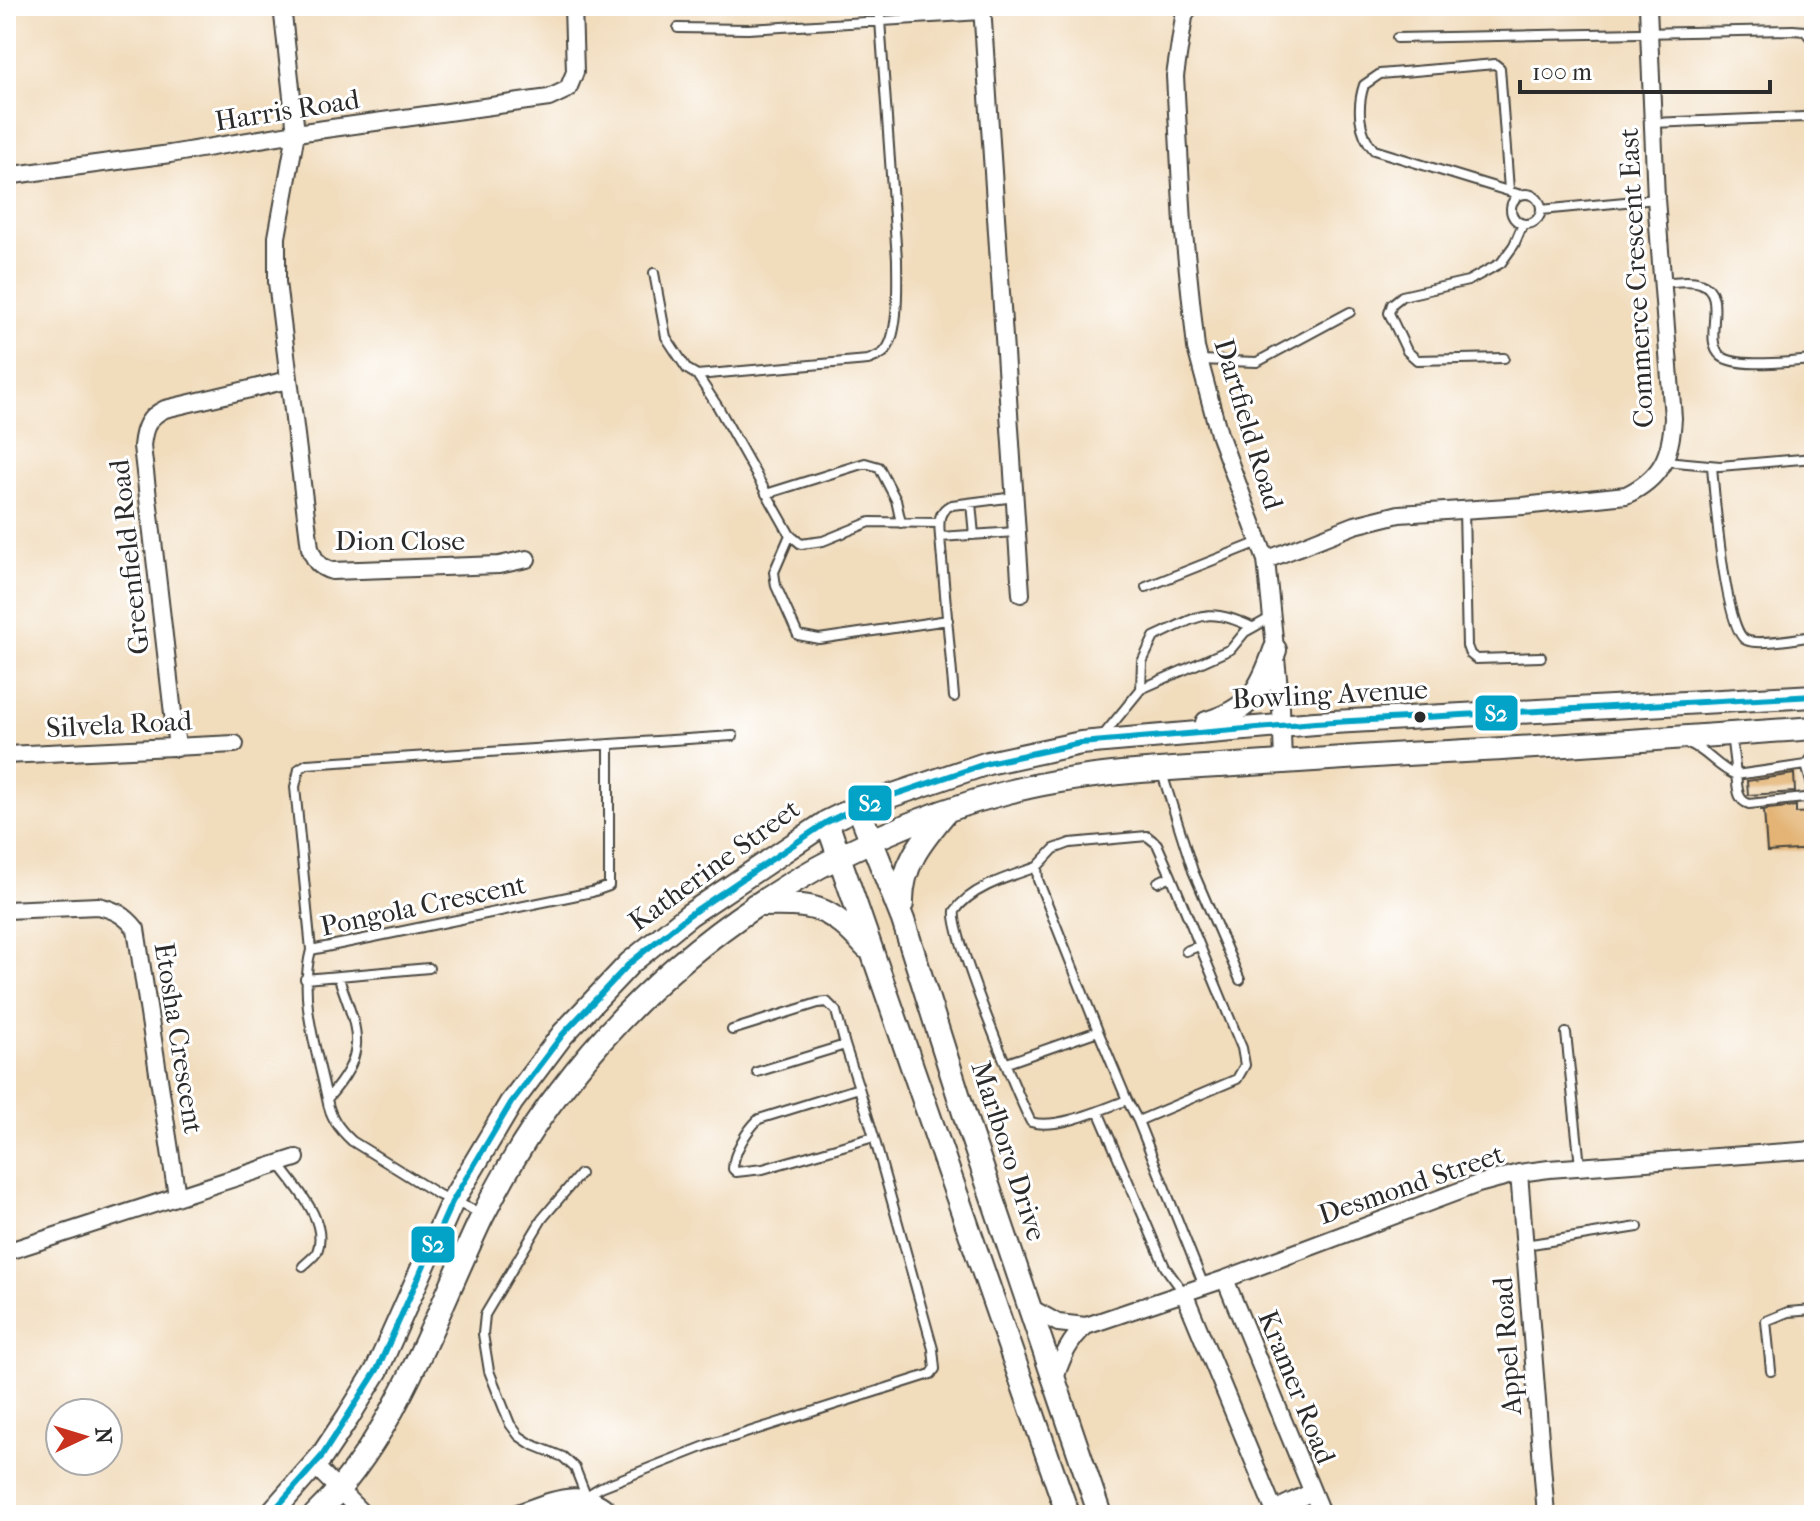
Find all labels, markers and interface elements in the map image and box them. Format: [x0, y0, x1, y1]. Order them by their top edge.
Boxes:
scale bar [1520, 44, 1770, 94]
text: 100 m [1532, 58, 1592, 86]
street label: Harris Road [212, 82, 362, 138]
street label: Commerce Crescent East [1612, 127, 1660, 429]
street label: Dartfield Road [1207, 335, 1291, 514]
street label: Greenfield Road [102, 457, 156, 656]
street label: Dion Close [335, 524, 465, 557]
street label: Bowling Avenue [1231, 672, 1429, 716]
line badge: S2 [1474, 694, 1519, 732]
text: S2 [1485, 701, 1507, 727]
street label: Silvela Road [45, 704, 194, 744]
unlabelled marker [1412, 709, 1428, 725]
line badge: S2 [847, 784, 893, 822]
text: S2 [859, 791, 881, 817]
street label: Katherine Street [622, 792, 806, 938]
street label: Pongola Crescent [317, 867, 529, 943]
street label: Etosha Crescent [148, 940, 210, 1136]
street label: Marlboro Drive [964, 1057, 1054, 1245]
street label: Desmond Street [1314, 1137, 1508, 1231]
line badge: S2 [410, 1225, 456, 1264]
text: S2 [422, 1232, 444, 1258]
street label: Appel Road [1486, 1275, 1528, 1417]
street label: Kramer Road [1251, 1305, 1343, 1469]
north arrow [44, 1397, 124, 1477]
text: N [89, 1426, 117, 1445]

